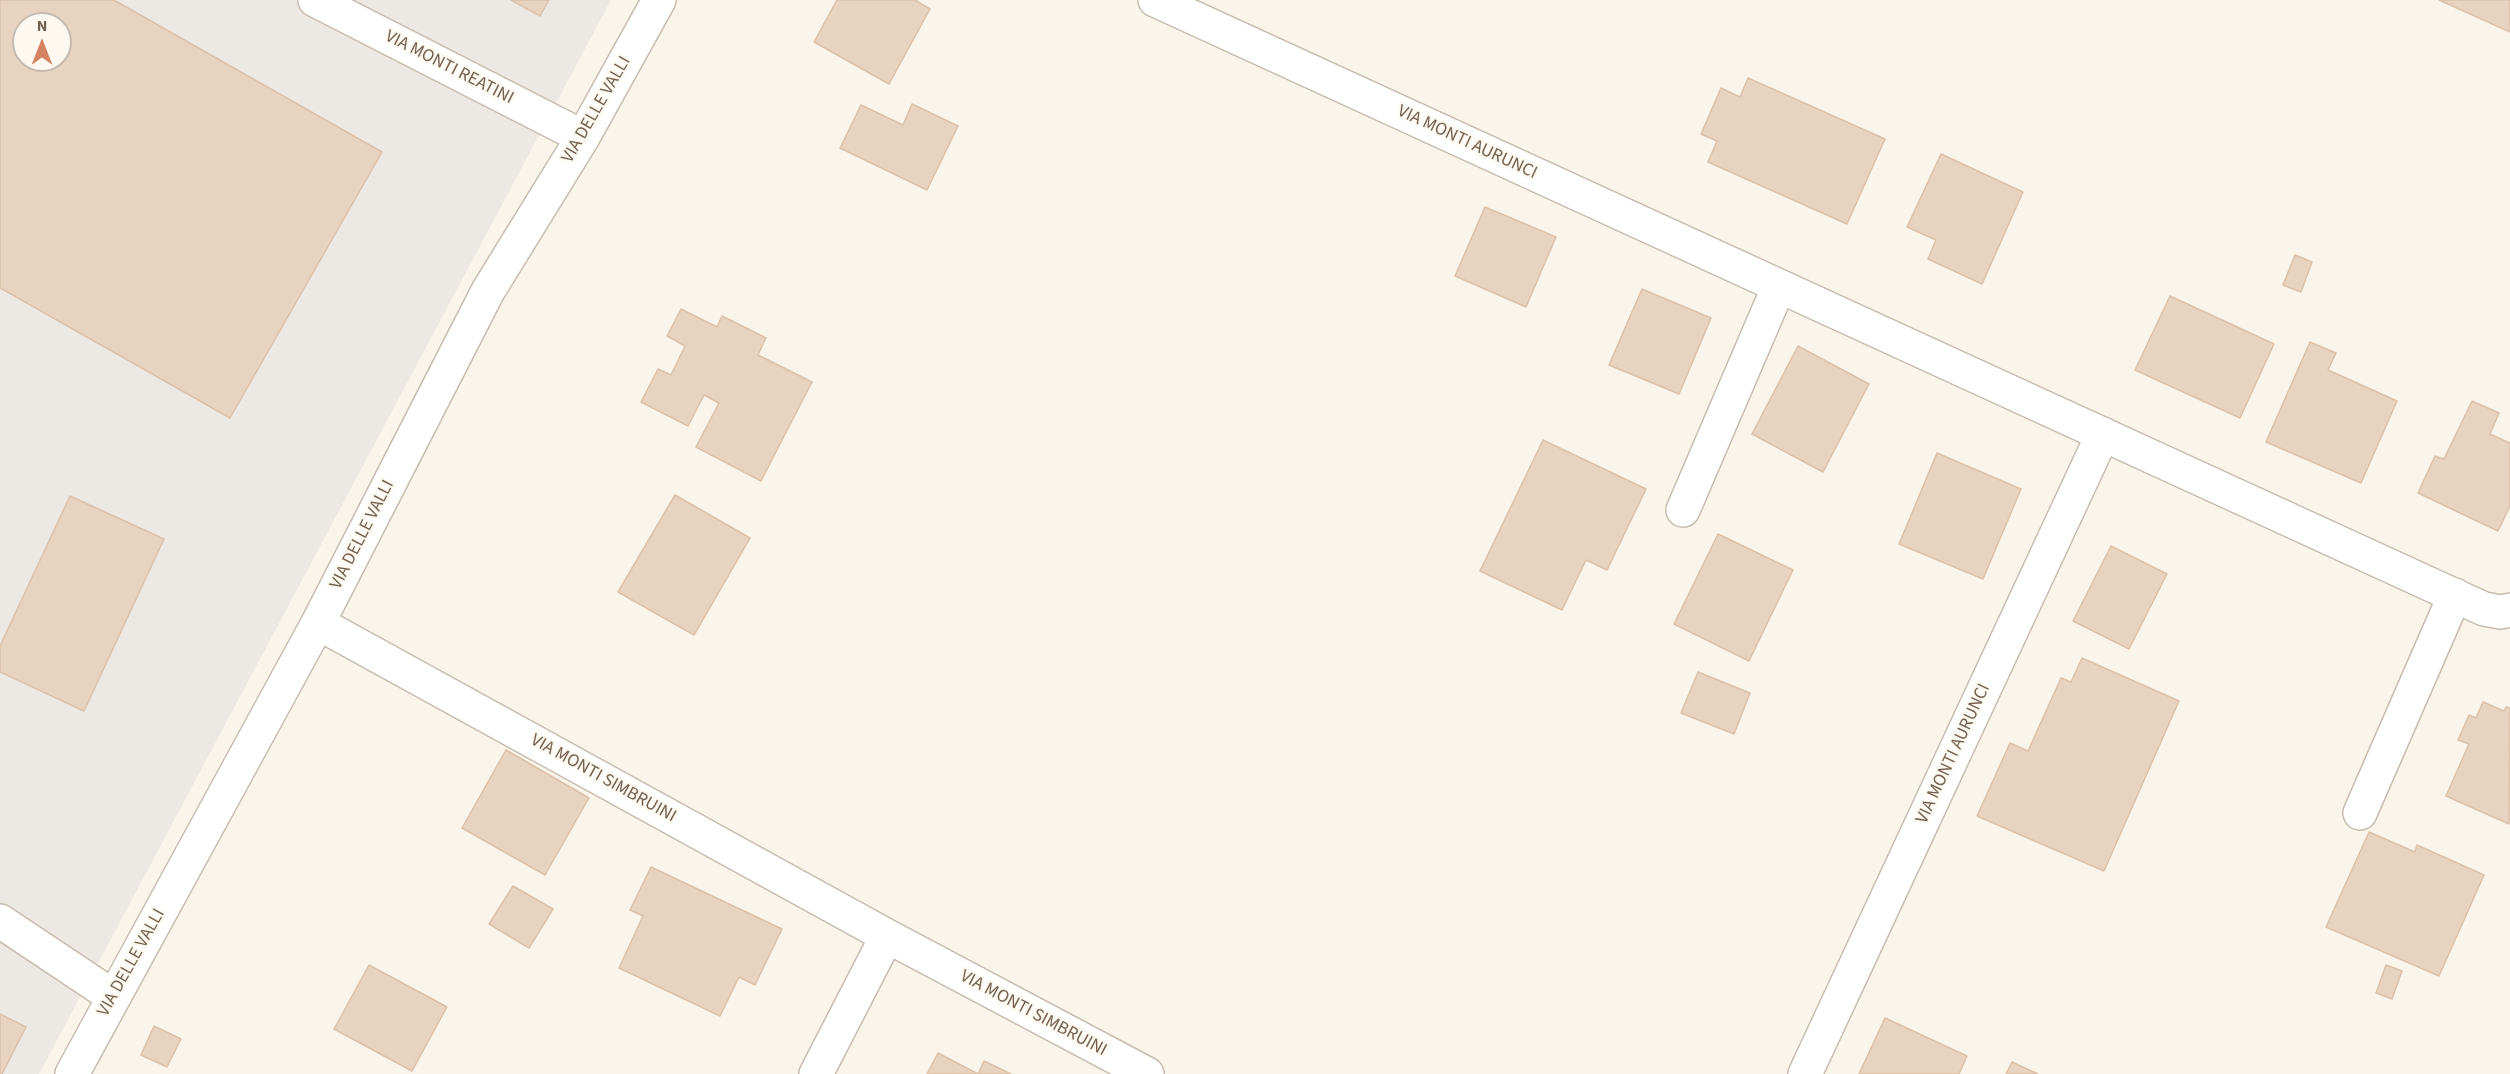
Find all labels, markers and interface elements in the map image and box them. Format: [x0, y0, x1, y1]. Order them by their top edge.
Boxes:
north arrow [12, 12, 72, 72]
text: N [37, 15, 47, 37]
street label: VIA MONTI REATINI [381, 26, 517, 110]
street label: VIA DELLE VALLI [558, 53, 636, 167]
street label: VIA MONTI AURUNCI [1394, 101, 1540, 185]
street label: VIA DELLE VALLI [326, 477, 400, 593]
street label: VIA MONTI AURUNCI [1912, 681, 1996, 827]
street label: VIA MONTI SIMBRUINI [526, 730, 680, 828]
street label: VIA DELLE VALLI [94, 905, 170, 1021]
street label: VIA MONTI SIMBRUINI [956, 966, 1110, 1062]

